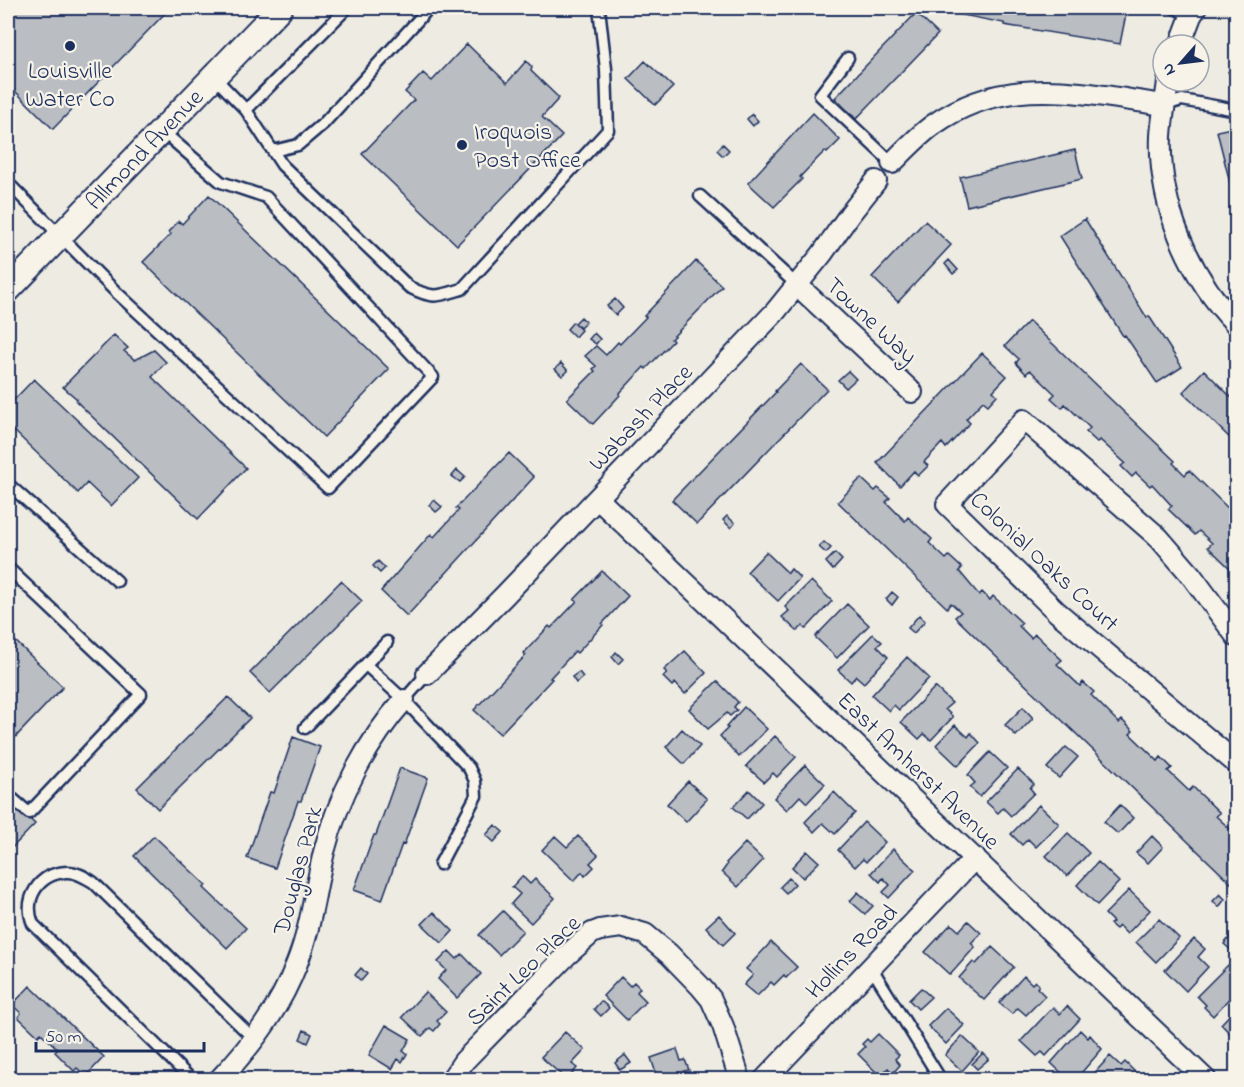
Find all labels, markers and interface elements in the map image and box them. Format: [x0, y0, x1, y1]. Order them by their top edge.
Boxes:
north arrow [1151, 33, 1211, 93]
marker: Louisville Water Co [63, 39, 77, 53]
place label: Louisville Water Co [25, 55, 115, 118]
text: N [1156, 59, 1183, 80]
street label: Allmond Avenue [79, 82, 213, 219]
place label: Iroquois Post Office [474, 116, 581, 179]
marker: Iroquois Post Office [455, 138, 469, 152]
street label: Towne Way [816, 270, 924, 374]
street label: Wabash Place [581, 357, 702, 480]
street label: Colonial Oaks Court [961, 484, 1126, 641]
street label: East Amherst Avenue [828, 685, 1007, 859]
street label: Douglas Park [265, 802, 334, 940]
street label: Hollins Road [798, 897, 908, 1008]
street label: Saint Leo Place [460, 908, 590, 1036]
scale bar [36, 1015, 204, 1053]
text: 50 m [45, 1025, 82, 1051]

